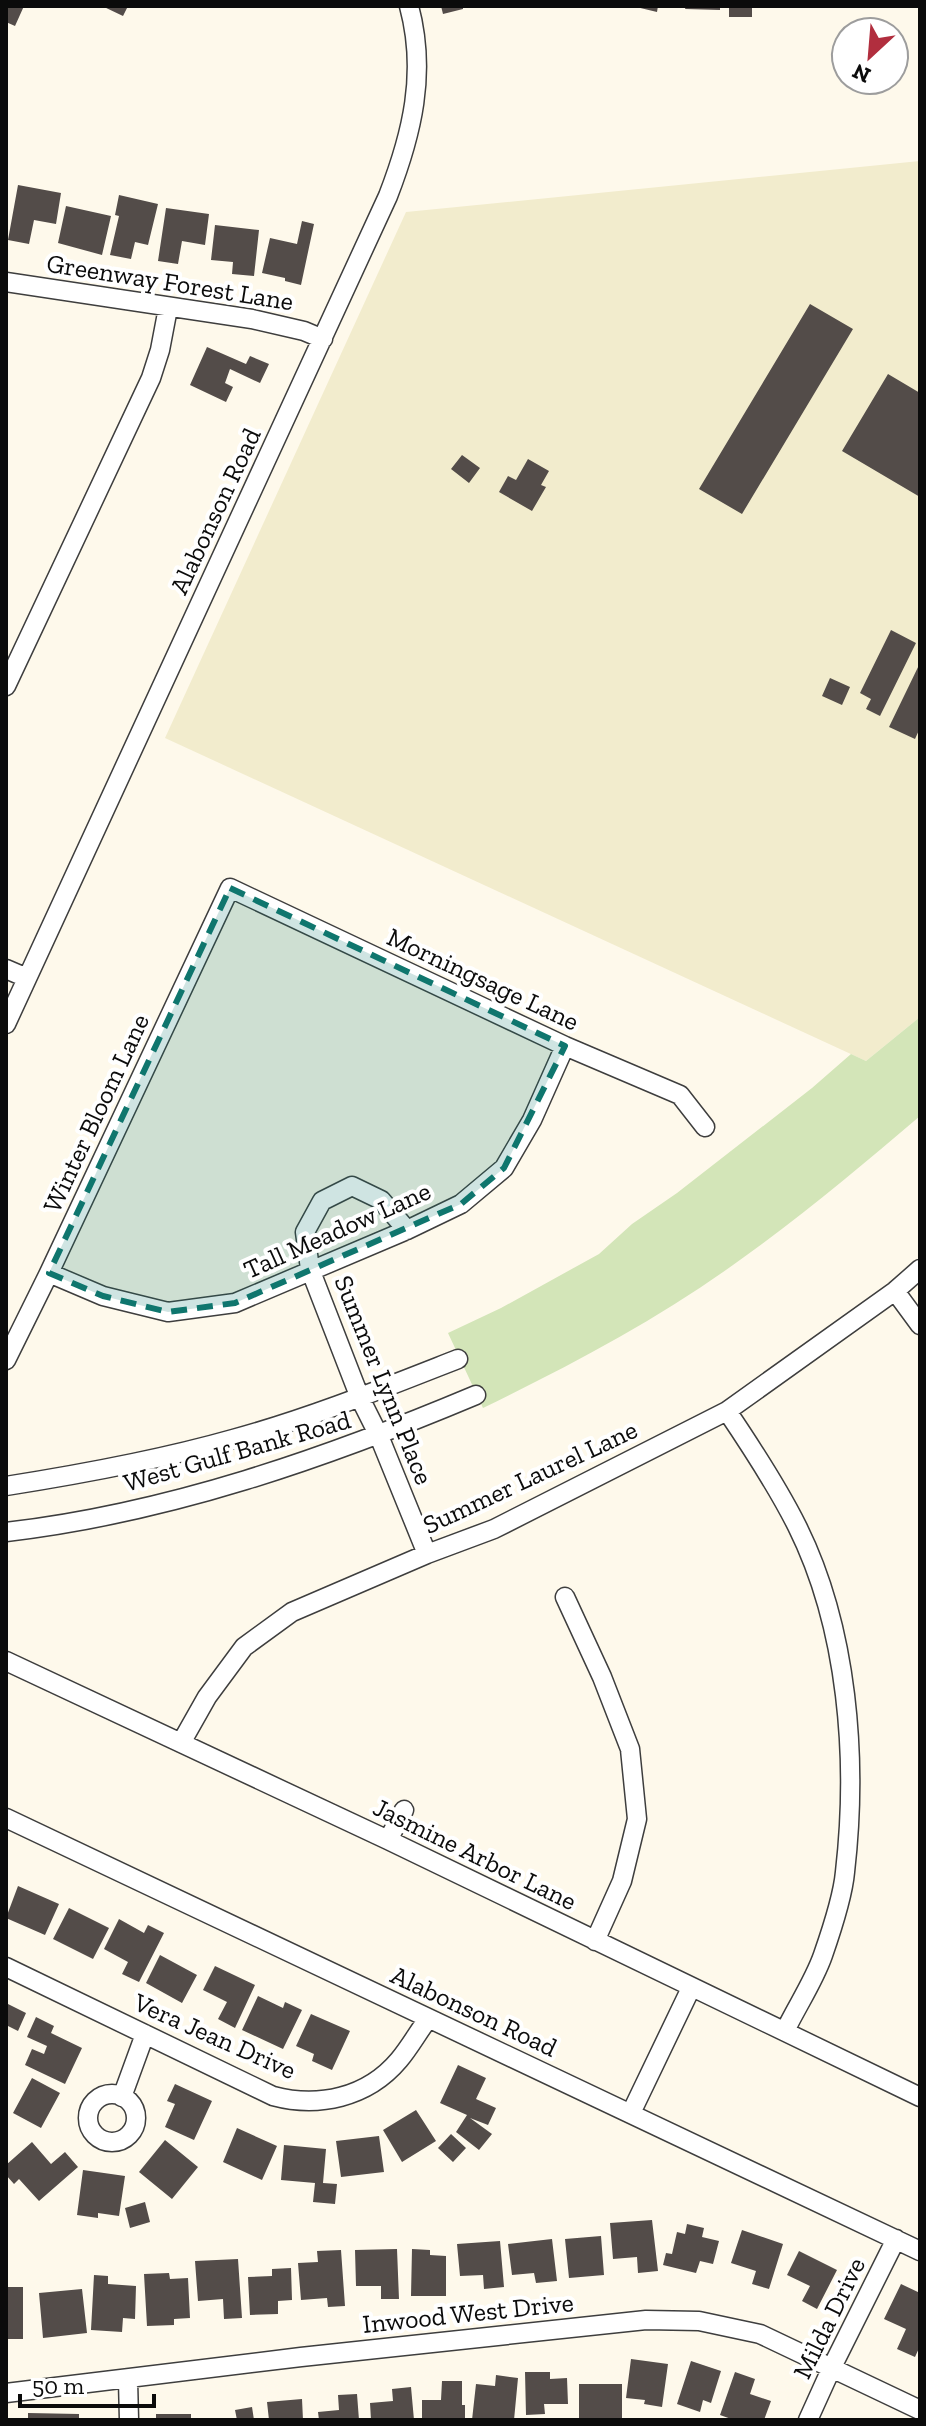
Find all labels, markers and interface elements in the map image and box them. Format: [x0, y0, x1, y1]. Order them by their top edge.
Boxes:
north arrow [830, 16, 910, 96]
text: N [848, 58, 875, 89]
street label: Greenway Forest Lane [44, 247, 296, 317]
street label: Alabonson Road [162, 423, 268, 599]
street label: Morningsage Lane [382, 921, 584, 1037]
street label: Winter Bloom Lane [36, 1009, 156, 1217]
street label: Tall Meadow Lane [239, 1174, 435, 1286]
street label: Summer Lynn Place [327, 1271, 441, 1489]
street label: West Gulf Bank Road [120, 1403, 354, 1499]
street label: Summer Laurel Lane [418, 1413, 642, 1541]
street label: Jasmine Arbor Lane [368, 1791, 582, 1917]
street label: Alabonson Road [386, 1958, 562, 2064]
street label: Vera Jean Drive [128, 1986, 301, 2086]
street label: Milda Drive [786, 2252, 872, 2384]
street label: Inwood West Drive [361, 2286, 575, 2340]
scale bar [20, 2358, 154, 2408]
text: 50 m [32, 2371, 85, 2400]

